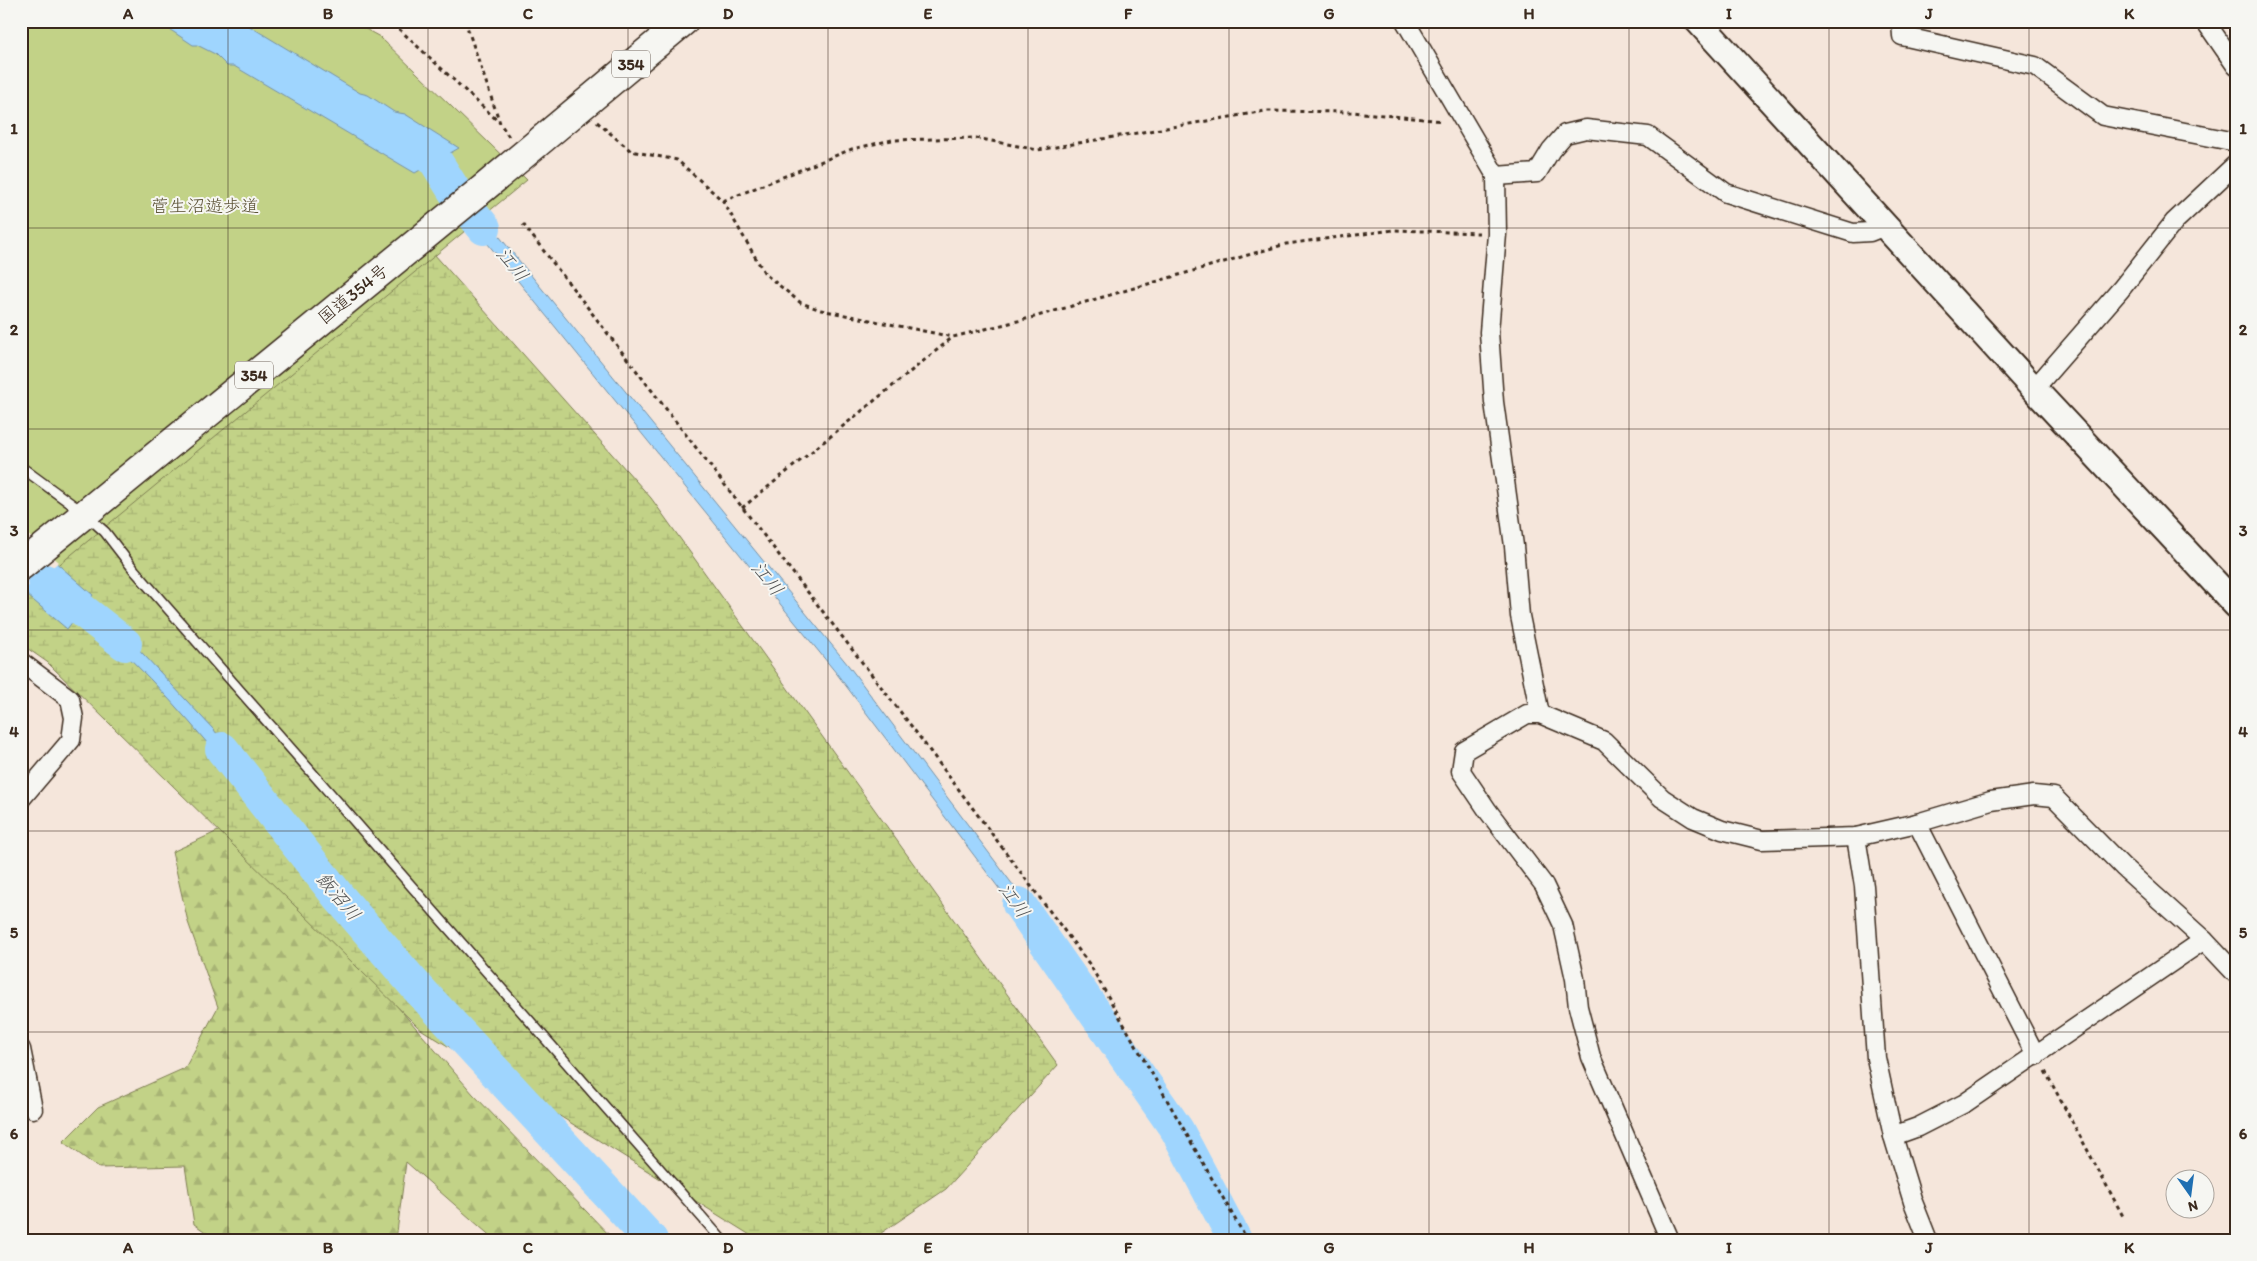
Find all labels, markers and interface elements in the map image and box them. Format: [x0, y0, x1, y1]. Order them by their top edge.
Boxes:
text: A [122, 4, 134, 23]
text: B [323, 4, 334, 23]
text: C [523, 4, 534, 23]
text: D [723, 4, 734, 23]
text: E [924, 4, 933, 23]
text: F [1124, 4, 1133, 23]
text: G [1323, 4, 1335, 23]
text: H [1523, 4, 1535, 23]
text: I [1726, 4, 1732, 23]
text: J [1924, 4, 1933, 23]
text: K [2124, 4, 2135, 23]
road number: 354 [612, 51, 650, 78]
text: 1 [10, 119, 18, 138]
text: 1 [2239, 119, 2247, 138]
park label: 菅生沼遊歩道 [151, 195, 259, 217]
water label: 江川 [492, 242, 534, 286]
street label: 国道354号 [313, 259, 393, 329]
text: 2 [10, 320, 19, 339]
text: 2 [2239, 320, 2248, 339]
road number: 354 [235, 362, 273, 388]
text: 3 [10, 521, 19, 540]
text: 3 [2239, 521, 2248, 540]
water label: 江川 [747, 556, 789, 600]
text: 4 [9, 722, 19, 741]
text: 4 [2238, 722, 2248, 741]
water label: 飯沼川 [311, 867, 366, 926]
water label: 江川 [994, 878, 1035, 922]
text: 5 [10, 923, 19, 942]
text: 5 [2239, 923, 2248, 942]
text: 6 [10, 1124, 19, 1143]
text: 6 [2239, 1124, 2248, 1143]
north arrow [2164, 1168, 2214, 1218]
text: N [2186, 1197, 2200, 1216]
text: A [122, 1238, 134, 1257]
text: B [323, 1238, 334, 1257]
text: C [523, 1238, 534, 1257]
text: D [723, 1238, 734, 1257]
text: E [924, 1238, 933, 1257]
text: F [1124, 1238, 1133, 1257]
text: G [1323, 1238, 1335, 1257]
text: H [1523, 1238, 1535, 1257]
text: I [1726, 1238, 1732, 1257]
text: J [1924, 1238, 1933, 1257]
text: K [2124, 1238, 2135, 1257]

